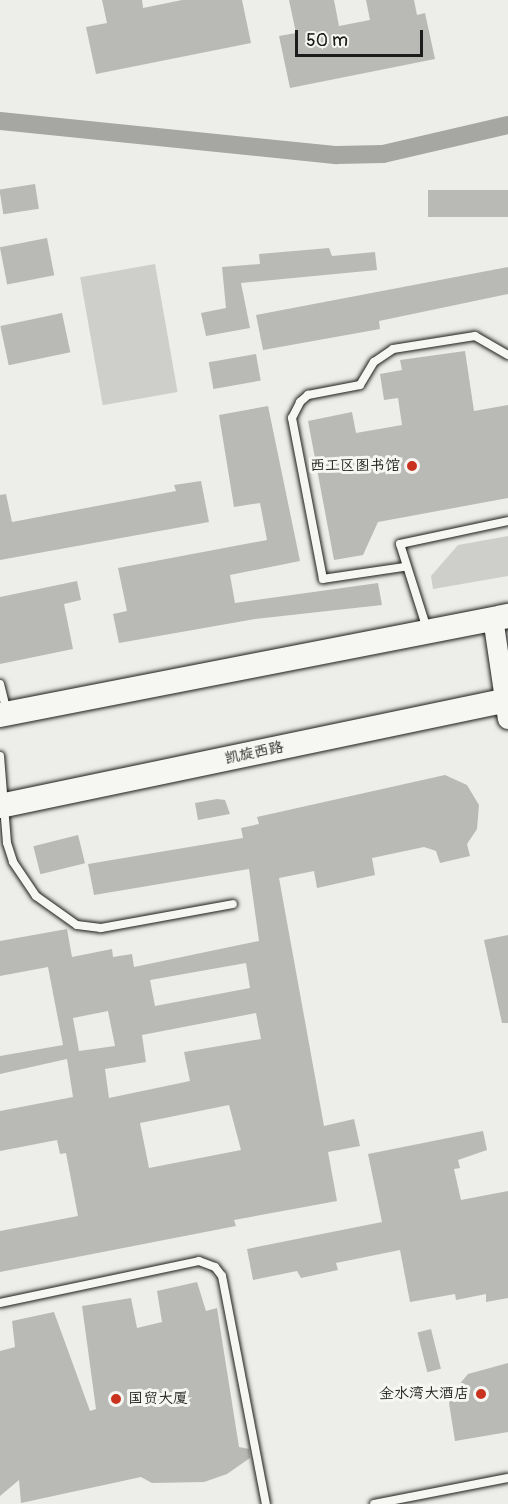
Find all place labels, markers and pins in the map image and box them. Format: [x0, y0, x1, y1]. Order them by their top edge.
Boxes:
place label: 西工区图书馆 [310, 457, 400, 475]
marker: 西工区图书馆 [405, 459, 419, 473]
place label: 金水湾大酒店 [379, 1385, 469, 1403]
marker: 金水湾大酒店 [474, 1387, 488, 1401]
place label: 国贸大厦 [128, 1390, 188, 1408]
marker: 国贸大厦 [109, 1392, 123, 1406]

